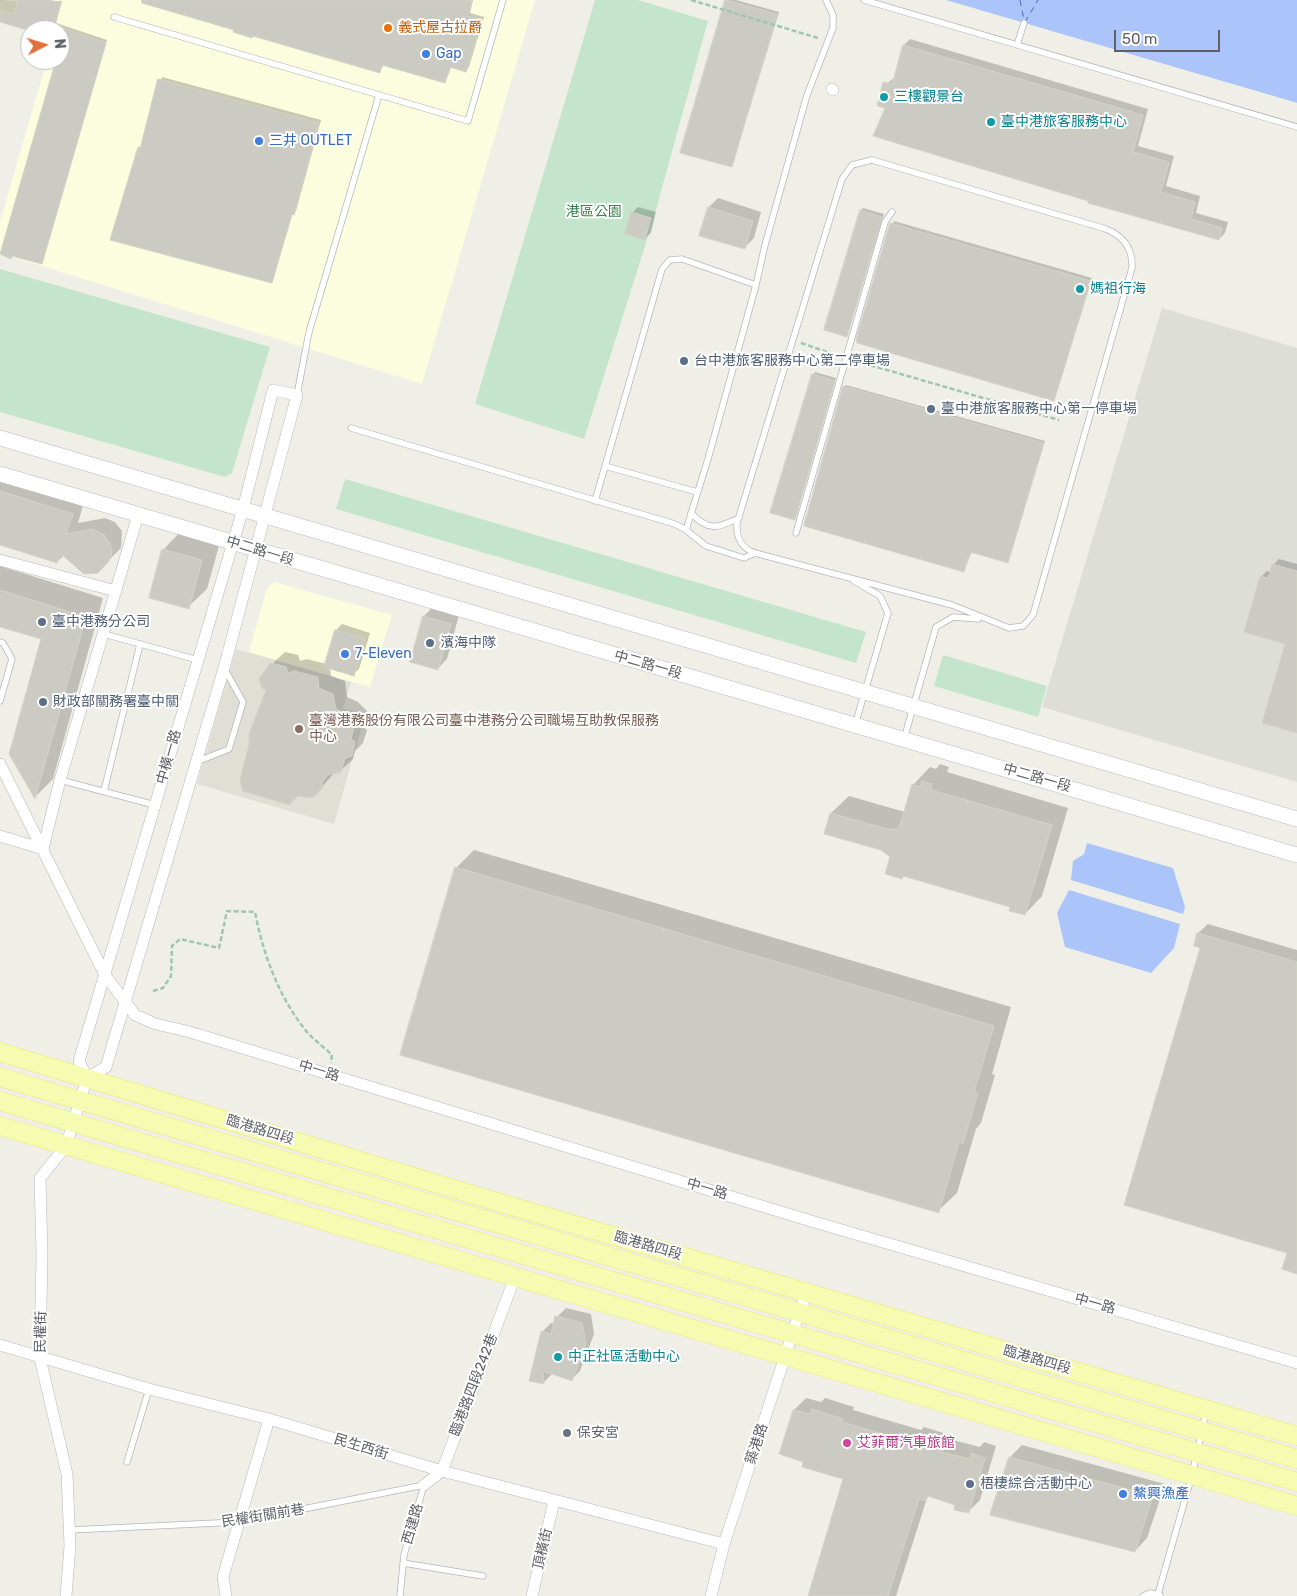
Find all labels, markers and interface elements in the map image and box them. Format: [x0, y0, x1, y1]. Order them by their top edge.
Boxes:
north arrow [20, 20, 70, 70]
place label: 義式屋古拉爵 [398, 20, 482, 36]
scale bar [1117, 20, 1223, 52]
marker: 義式屋古拉爵 [382, 22, 394, 34]
text: 50 m [1122, 30, 1157, 48]
text: N [51, 38, 68, 49]
place label: Gap [436, 46, 462, 62]
marker: Gap [420, 48, 432, 60]
place label: 三樓觀景台 [894, 89, 964, 105]
marker: 三樓觀景台 [878, 91, 890, 103]
place label: 臺中港旅客服務中心 [1001, 114, 1127, 130]
marker: 臺中港旅客服務中心 [985, 116, 997, 128]
place label: 三井 OUTLET [269, 133, 352, 149]
marker: 三井 OUTLET [253, 135, 265, 147]
park label: 港區公園 [566, 204, 622, 220]
place label: 媽祖行海 [1090, 281, 1146, 297]
marker: 媽祖行海 [1074, 283, 1086, 295]
place label: 台中港旅客服務中心第二停車場 [694, 353, 890, 369]
marker: 台中港旅客服務中心第二停車場 [678, 355, 690, 367]
place label: 臺中港旅客服務中心第一停車場 [941, 401, 1137, 417]
marker: 臺中港旅客服務中心第一停車場 [925, 403, 937, 415]
street label: 中二路一段 [224, 533, 296, 569]
place label: 臺中港務分公司 [52, 614, 150, 630]
marker: 臺中港務分公司 [36, 616, 48, 628]
place label: 濱海中隊 [440, 635, 496, 651]
marker: 濱海中隊 [424, 637, 436, 649]
place label: 7-Eleven [355, 646, 412, 662]
street label: 中二路一段 [612, 647, 684, 683]
marker: 7-Eleven [339, 648, 351, 660]
place label: 財政部關務署臺中關 [53, 694, 179, 710]
marker: 財政部關務署臺中關 [37, 696, 49, 708]
place label: 臺灣港務股份有限公司臺中港務分公司職場互助教保服務 中心 [309, 713, 659, 746]
marker: 臺灣港務股份有限公司臺中港務分公司職場互助教保服務 中心 [293, 723, 305, 735]
street label: 中橫一路 [153, 728, 185, 786]
street label: 中二路一段 [1001, 760, 1073, 796]
street label: 中一路 [296, 1057, 342, 1085]
street label: 臨港路四段 [224, 1112, 296, 1148]
street label: 中一路 [684, 1175, 730, 1203]
street label: 臨港路四段 [612, 1228, 684, 1264]
street label: 中一路 [1072, 1290, 1118, 1318]
street label: 民權街 [32, 1311, 50, 1353]
street label: 臨港路四段242巷 [447, 1331, 501, 1439]
street label: 臨港路四段 [1001, 1342, 1073, 1378]
place label: 中正社區活動中心 [568, 1349, 680, 1365]
marker: 中正社區活動中心 [552, 1351, 564, 1363]
street label: 築港路 [743, 1421, 771, 1467]
place label: 保安宮 [577, 1425, 619, 1441]
marker: 保安宮 [561, 1427, 573, 1439]
street label: 民生西街 [332, 1431, 390, 1463]
place label: 艾菲爾汽車旅館 [857, 1435, 955, 1451]
marker: 艾菲爾汽車旅館 [841, 1437, 853, 1449]
place label: 梧棲綜合活動中心 [980, 1476, 1092, 1492]
marker: 梧棲綜合活動中心 [964, 1478, 976, 1490]
place label: 鰲興漁產 [1133, 1486, 1189, 1502]
marker: 鰲興漁產 [1117, 1488, 1129, 1500]
street label: 民權街關前巷 [220, 1501, 306, 1531]
street label: 西建路 [399, 1501, 427, 1547]
street label: 頂橫街 [530, 1527, 556, 1571]

